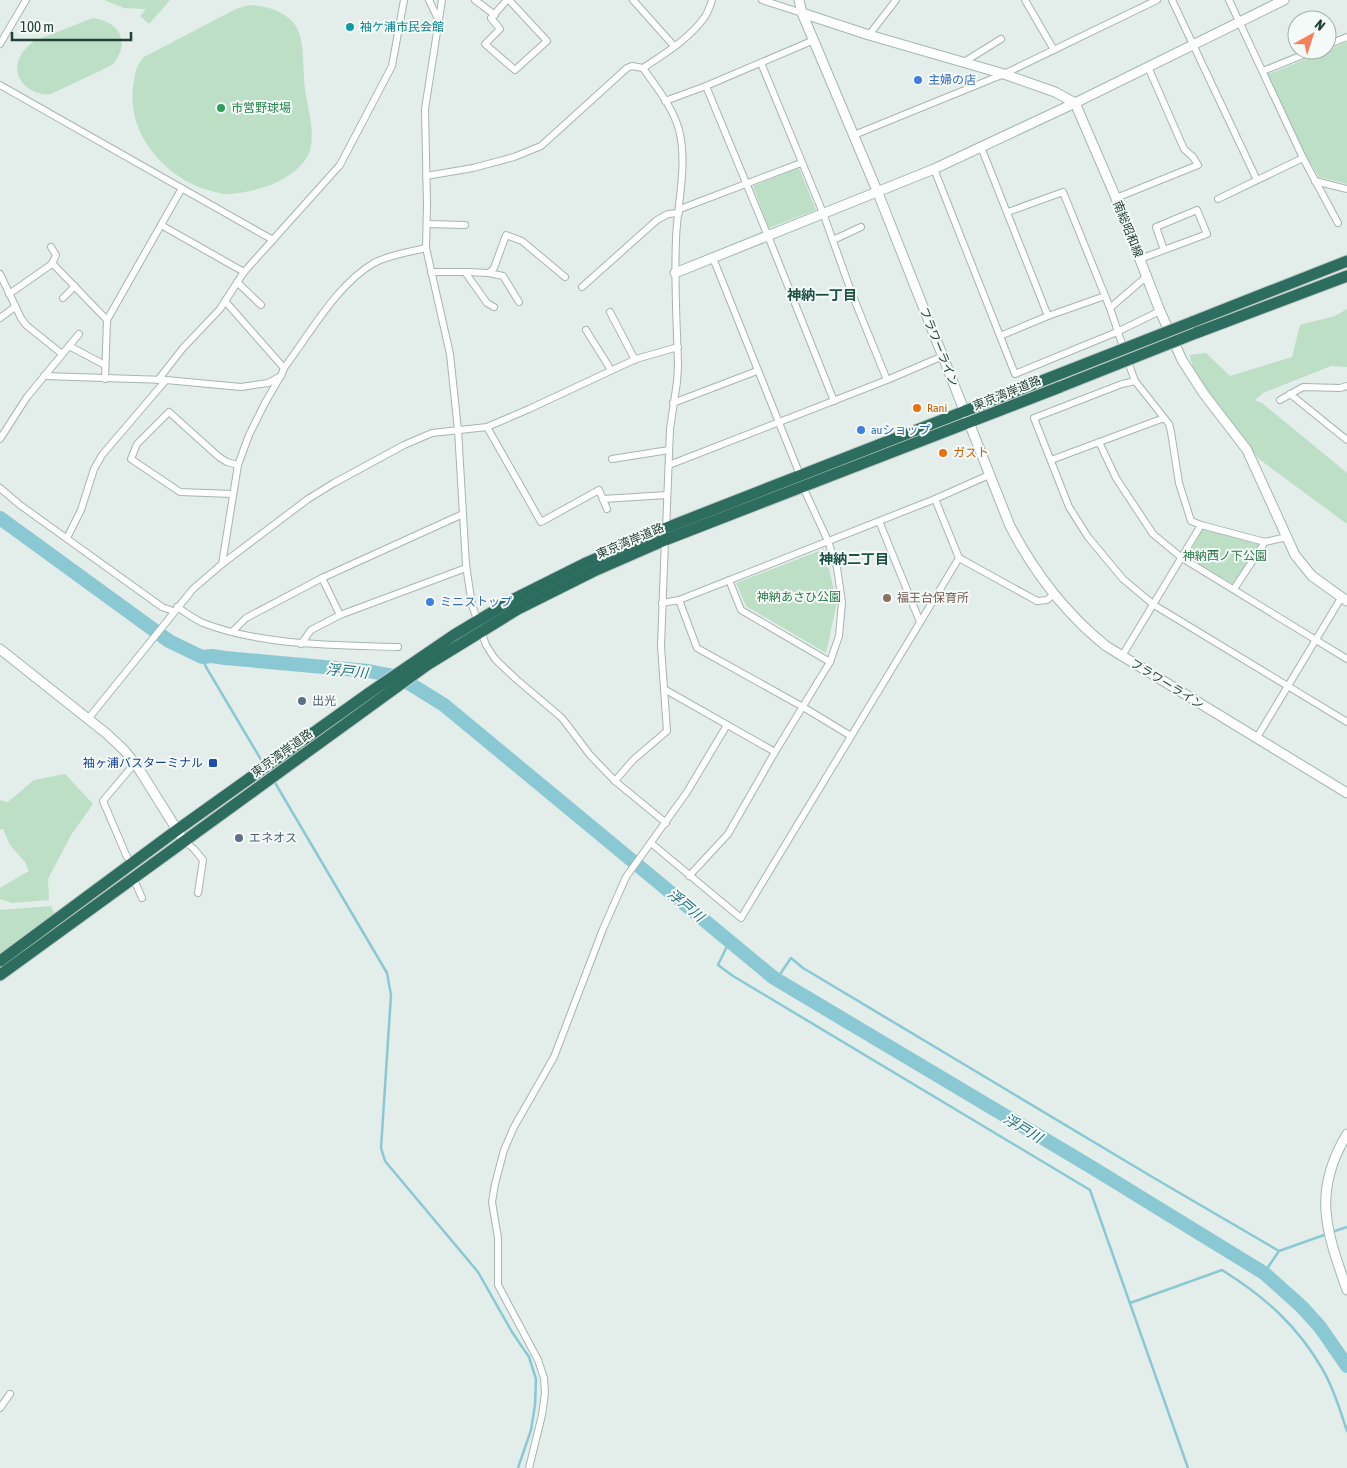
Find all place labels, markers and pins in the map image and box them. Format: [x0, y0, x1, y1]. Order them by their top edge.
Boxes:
place label: 袖ケ浦市民会館 [360, 20, 444, 34]
marker: 袖ケ浦市民会館 [344, 21, 356, 33]
place label: 主婦の店 [928, 73, 976, 87]
marker: 主婦の店 [912, 74, 924, 86]
place label: 市営野球場 [231, 101, 291, 115]
marker: 市営野球場 [215, 102, 227, 114]
place label: Rani [927, 401, 947, 415]
marker: Rani [911, 402, 923, 414]
place label: auショップ [871, 423, 930, 437]
marker: auショップ [855, 424, 867, 436]
place label: ガスト [953, 446, 989, 460]
marker: ガスト [937, 447, 949, 459]
place label: 福王台保育所 [897, 591, 969, 605]
marker: 福王台保育所 [881, 592, 893, 604]
place label: ミニストップ [440, 595, 512, 609]
marker: ミニストップ [424, 596, 436, 608]
place label: 出光 [312, 694, 336, 708]
marker: 出光 [296, 695, 308, 707]
place label: 袖ヶ浦バスターミナル [83, 756, 203, 770]
marker: 袖ヶ浦バスターミナル [207, 757, 219, 769]
place label: エネオス [249, 831, 297, 845]
marker: エネオス [233, 832, 245, 844]

